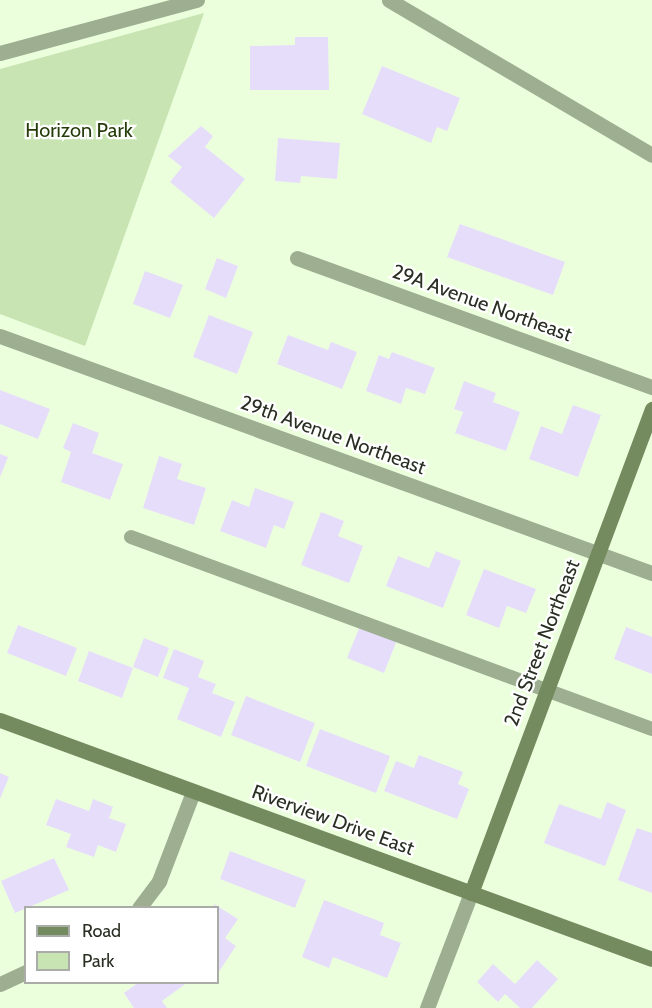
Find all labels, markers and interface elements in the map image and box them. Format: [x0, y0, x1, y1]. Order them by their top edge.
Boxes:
park label: Horizon Park [25, 118, 133, 142]
street label: 29A Avenue Northeast [389, 259, 575, 347]
street label: 29th Avenue Northeast [237, 390, 429, 480]
street label: 2nd Street Northeast [499, 556, 585, 730]
street label: Riverview Drive East [249, 780, 417, 860]
legend [24, 906, 219, 984]
text: Road [82, 920, 121, 942]
text: Park [82, 950, 114, 972]

